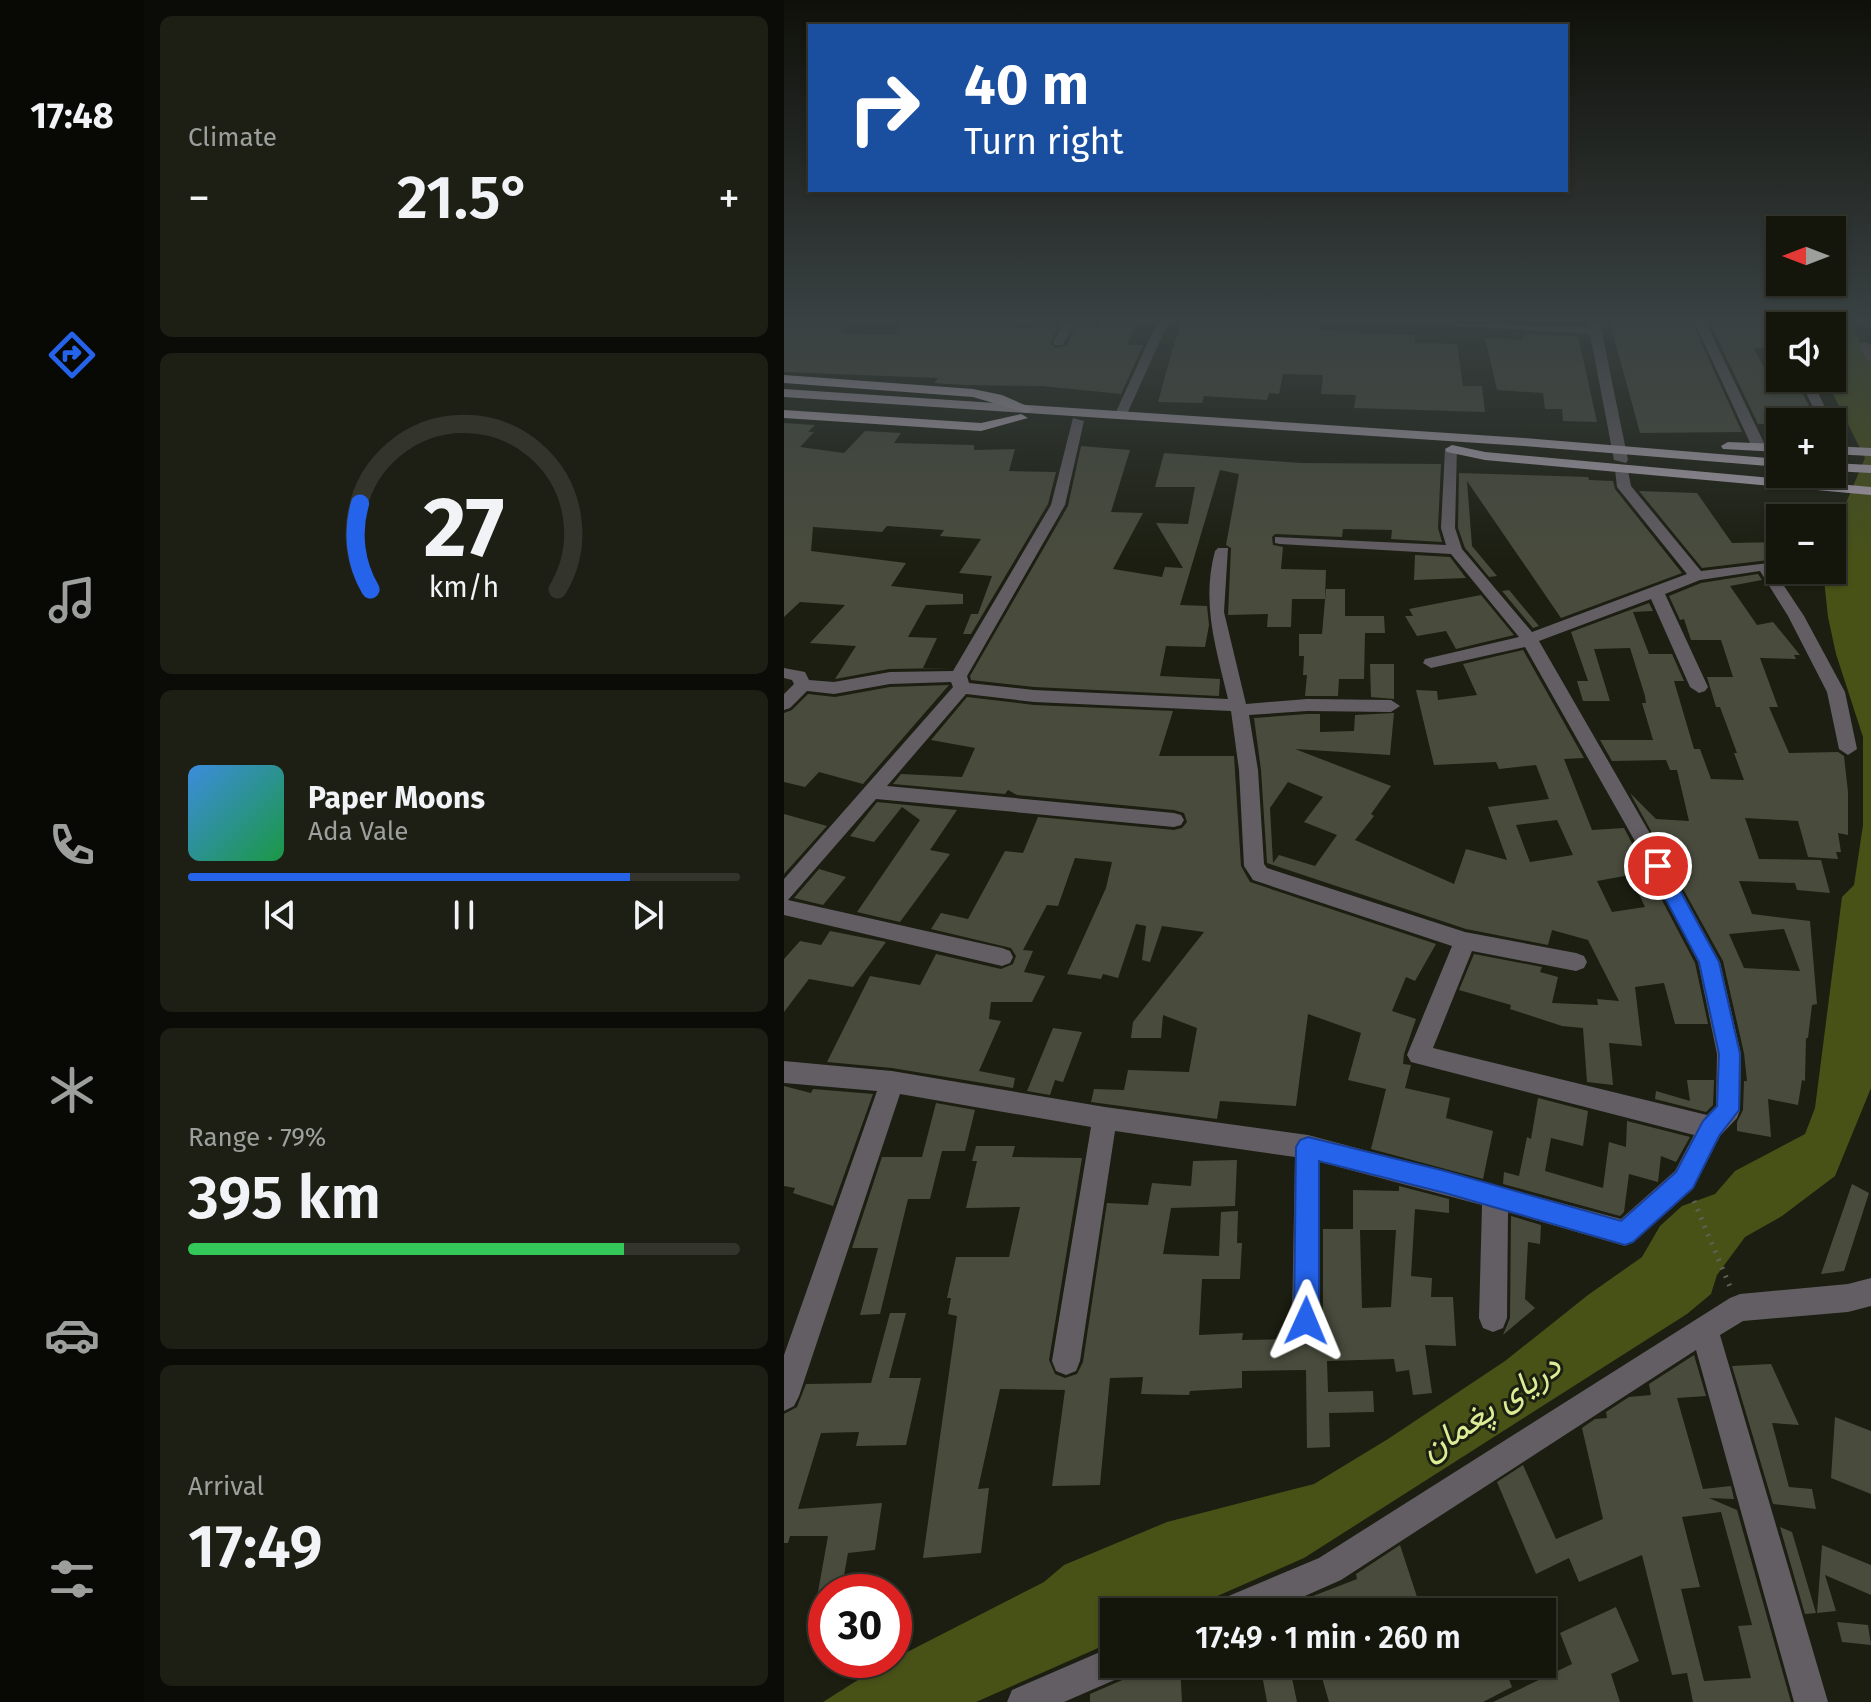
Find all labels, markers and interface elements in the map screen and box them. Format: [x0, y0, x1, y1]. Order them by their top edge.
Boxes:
text: 40 m [964, 52, 1089, 119]
icon: right [832, 56, 936, 160]
text: 17:48 [30, 94, 114, 138]
text: Turn right [964, 120, 1124, 164]
text: Climate [188, 122, 277, 153]
text: 21.5° [397, 162, 531, 234]
text: − [188, 172, 210, 225]
text: + [718, 172, 740, 225]
north arrow [1766, 216, 1846, 296]
map controls [1766, 216, 1846, 584]
button: sound [1766, 312, 1846, 392]
icon: directions [44, 327, 100, 383]
button: + [1766, 408, 1846, 488]
text: 27 [423, 477, 505, 577]
button: − [1766, 504, 1846, 584]
text: km/h [429, 570, 499, 605]
icon: music [44, 572, 100, 628]
text: Paper Moons [308, 780, 485, 816]
text: Ada Vale [308, 816, 408, 847]
icon: phone [44, 817, 100, 873]
pin [1624, 832, 1692, 900]
icon: arrive [1636, 844, 1680, 888]
icon: previous [258, 893, 302, 937]
icon: pause [442, 893, 486, 937]
icon: next [626, 893, 670, 937]
icon: climate [44, 1062, 100, 1118]
text: Range · 79% [188, 1122, 326, 1153]
text: 395 km [188, 1162, 381, 1234]
position arrow [1264, 1279, 1348, 1363]
icon: car [44, 1307, 100, 1363]
water label: دریای پغمان [1412, 1344, 1570, 1471]
text: Arrival [188, 1471, 264, 1502]
text: 17:49 [188, 1511, 323, 1583]
icon: filters [44, 1551, 100, 1607]
speed limit sign: 30 [808, 1574, 912, 1678]
text: 17:49 · 1 min · 260 m [1195, 1620, 1461, 1656]

